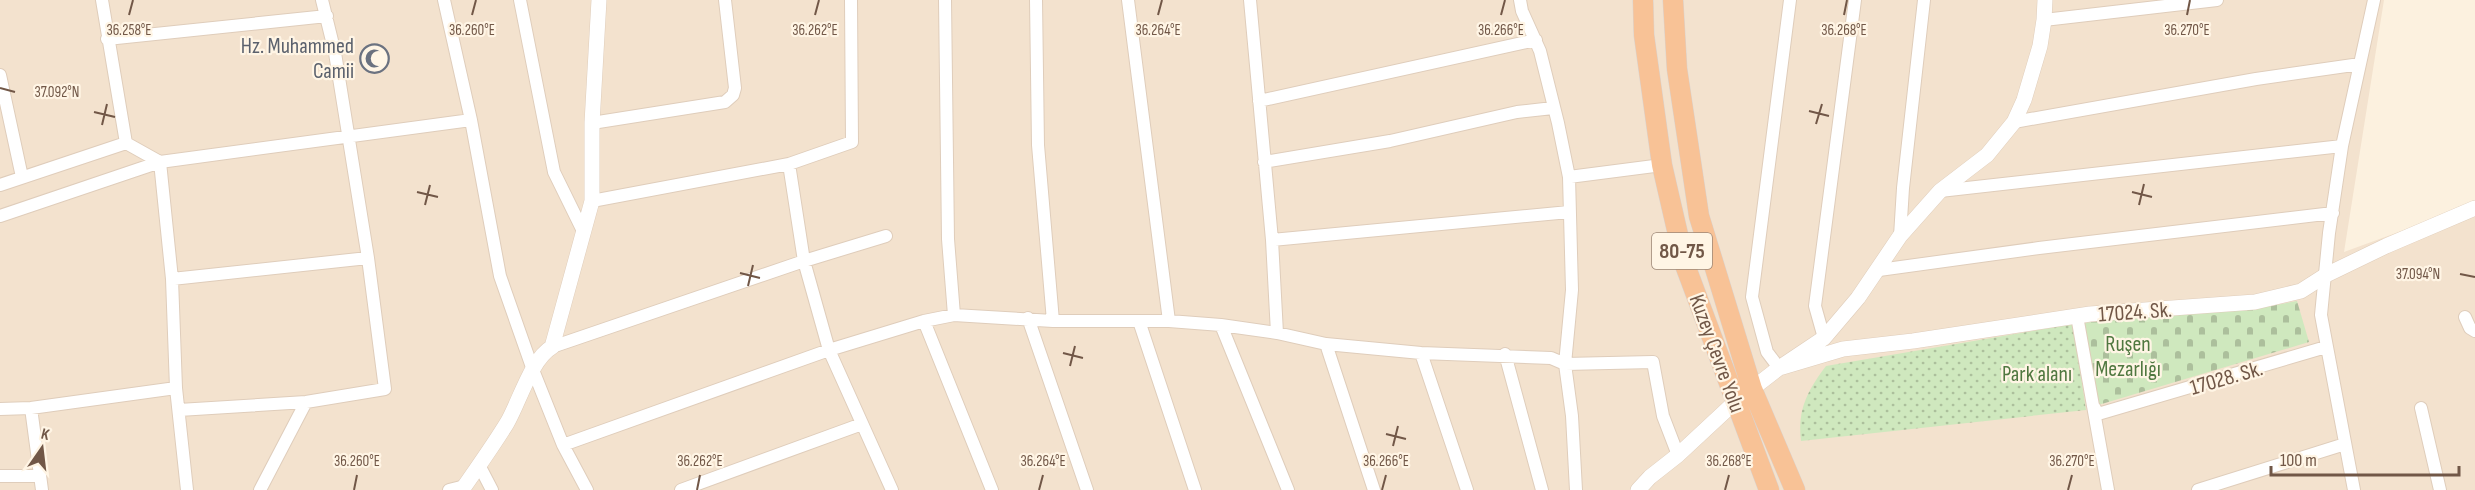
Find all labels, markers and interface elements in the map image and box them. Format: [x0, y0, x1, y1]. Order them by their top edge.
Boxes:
text: 36.258°E [106, 21, 152, 40]
text: 36.260°E [449, 21, 495, 40]
text: 36.262°E [792, 21, 838, 40]
text: 36.264°E [1135, 21, 1181, 40]
text: 36.266°E [1478, 21, 1524, 40]
text: 36.268°E [1821, 21, 1867, 40]
text: 36.270°E [2164, 21, 2210, 40]
place label: Hz. Muhammed Camii [241, 33, 354, 85]
mosque icon: Hz. Muhammed Camii [359, 42, 391, 74]
text: 37.092°N [35, 83, 79, 102]
road number: 80-75 [1652, 233, 1712, 269]
text: 37.094°N [2396, 265, 2440, 284]
street label: Kuzey Çevre Yolu [1683, 291, 1750, 416]
street label: 17024. Sk. [2097, 296, 2173, 329]
park label: Ruşen Mezarlığı [2095, 331, 2161, 383]
street label: 17028. Sk. [2187, 355, 2266, 402]
park label: Park alanı [2002, 361, 2072, 388]
north arrow [12, 418, 72, 478]
text: K [39, 425, 51, 445]
scale bar [2271, 439, 2458, 477]
text: 100 m [2280, 450, 2317, 471]
text: 36.260°E [334, 452, 380, 471]
text: 36.262°E [677, 452, 723, 471]
text: 36.264°E [1020, 452, 1066, 471]
text: 36.266°E [1363, 452, 1409, 471]
text: 36.268°E [1706, 452, 1752, 471]
text: 36.270°E [2049, 452, 2095, 471]

